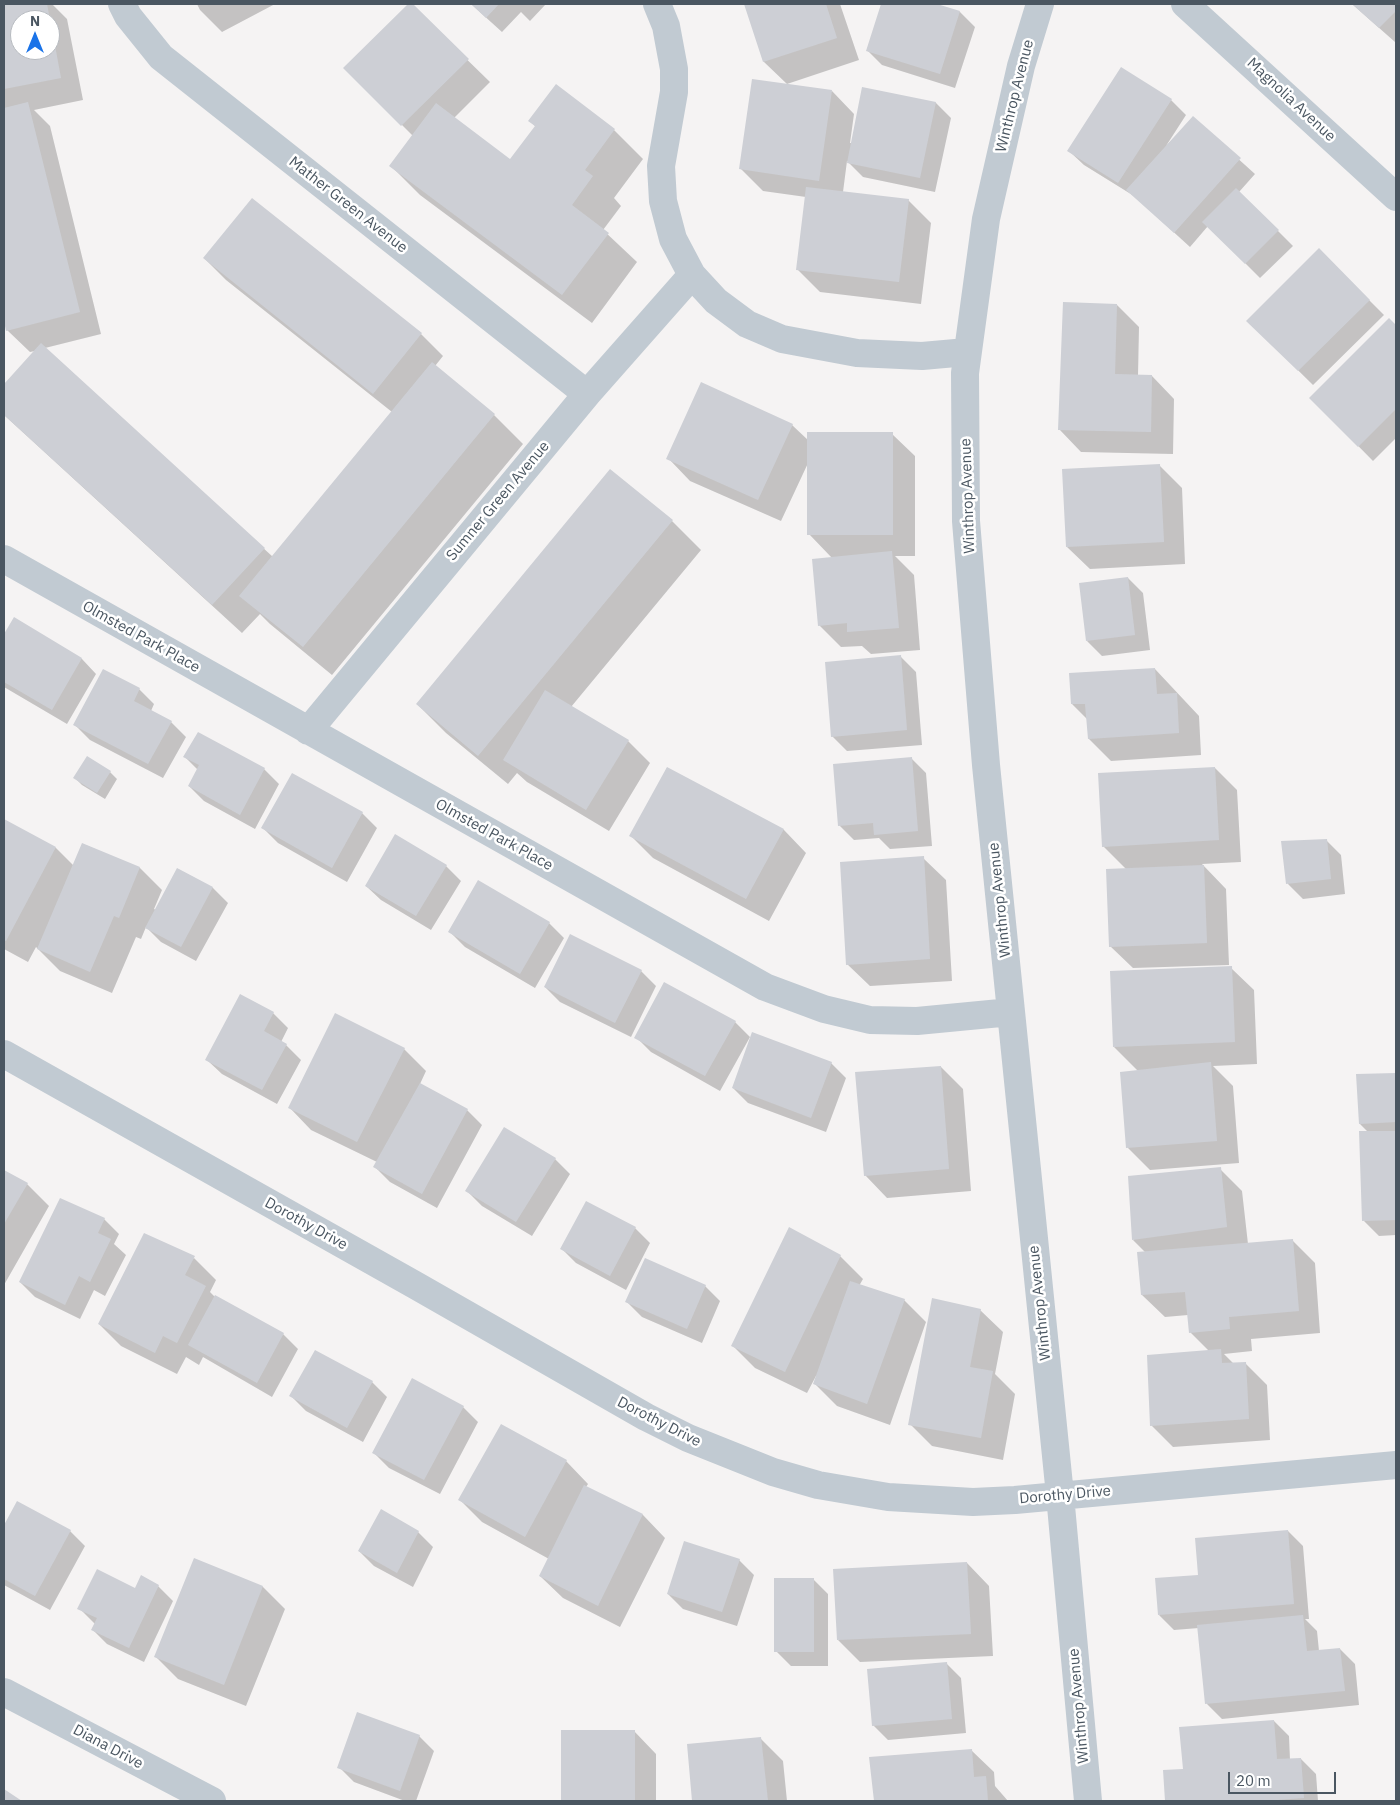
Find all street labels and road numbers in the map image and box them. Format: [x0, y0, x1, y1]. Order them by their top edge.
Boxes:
street label: Winthrop Avenue [992, 38, 1038, 154]
street label: Magnolia Avenue [1243, 54, 1339, 146]
street label: Mather Green Avenue [285, 153, 411, 257]
street label: Sumner Green Avenue [443, 438, 553, 564]
street label: Winthrop Avenue [957, 438, 979, 554]
street label: Olmsted Park Place [79, 597, 203, 677]
street label: Olmsted Park Place [432, 795, 556, 875]
street label: Winthrop Avenue [985, 842, 1015, 958]
street label: Dorothy Drive [261, 1194, 351, 1254]
street label: Winthrop Avenue [1025, 1245, 1055, 1361]
street label: Dorothy Drive [614, 1393, 704, 1451]
street label: Dorothy Drive [1018, 1482, 1112, 1508]
street label: Winthrop Avenue [1065, 1648, 1093, 1764]
street label: Diana Drive [70, 1721, 146, 1773]

